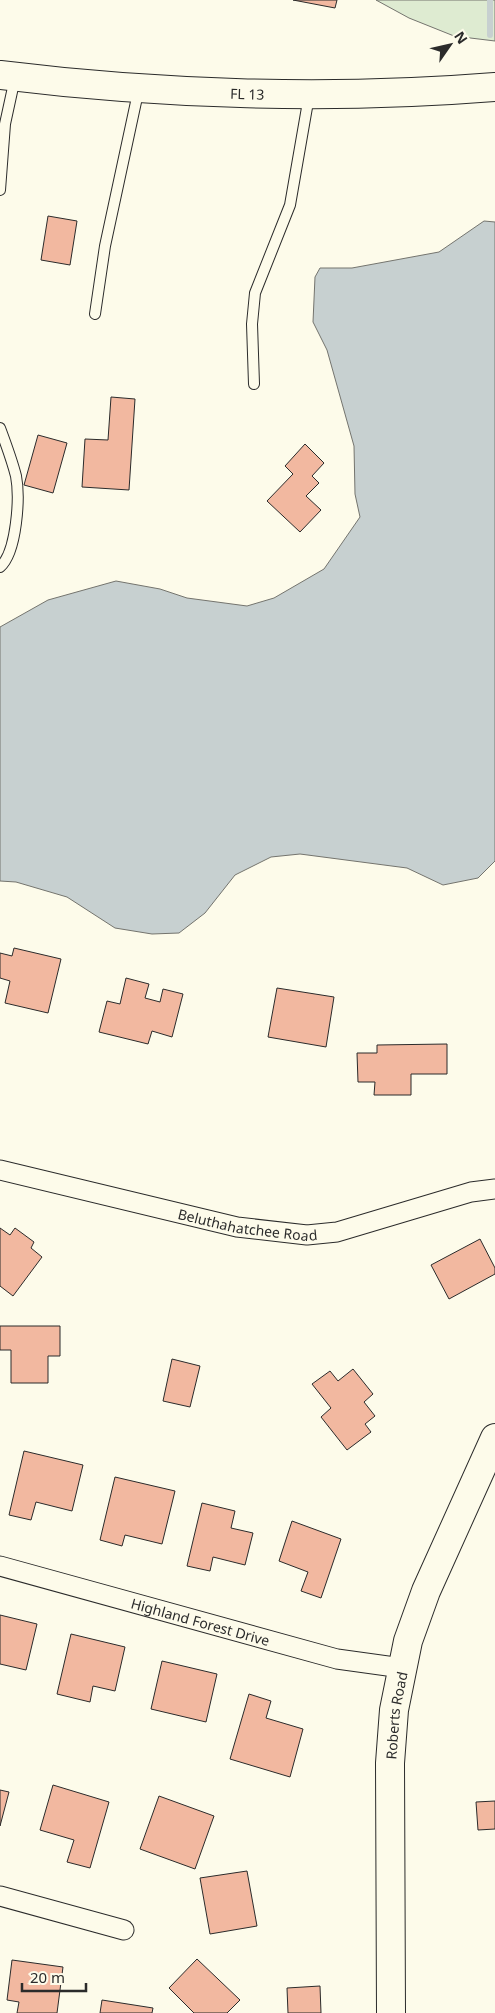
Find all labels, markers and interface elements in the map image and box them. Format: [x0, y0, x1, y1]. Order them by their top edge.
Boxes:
north arrow [425, 20, 475, 70]
text: N [450, 27, 472, 47]
street label: FL 13 [230, 83, 265, 103]
street label: Beluthahatchee Road [176, 1204, 318, 1245]
street label: Highland Forest Drive [129, 1593, 272, 1650]
street label: Roberts Road [381, 1670, 411, 1760]
scale bar [22, 1960, 86, 1992]
text: 20 m [30, 1967, 65, 1987]

